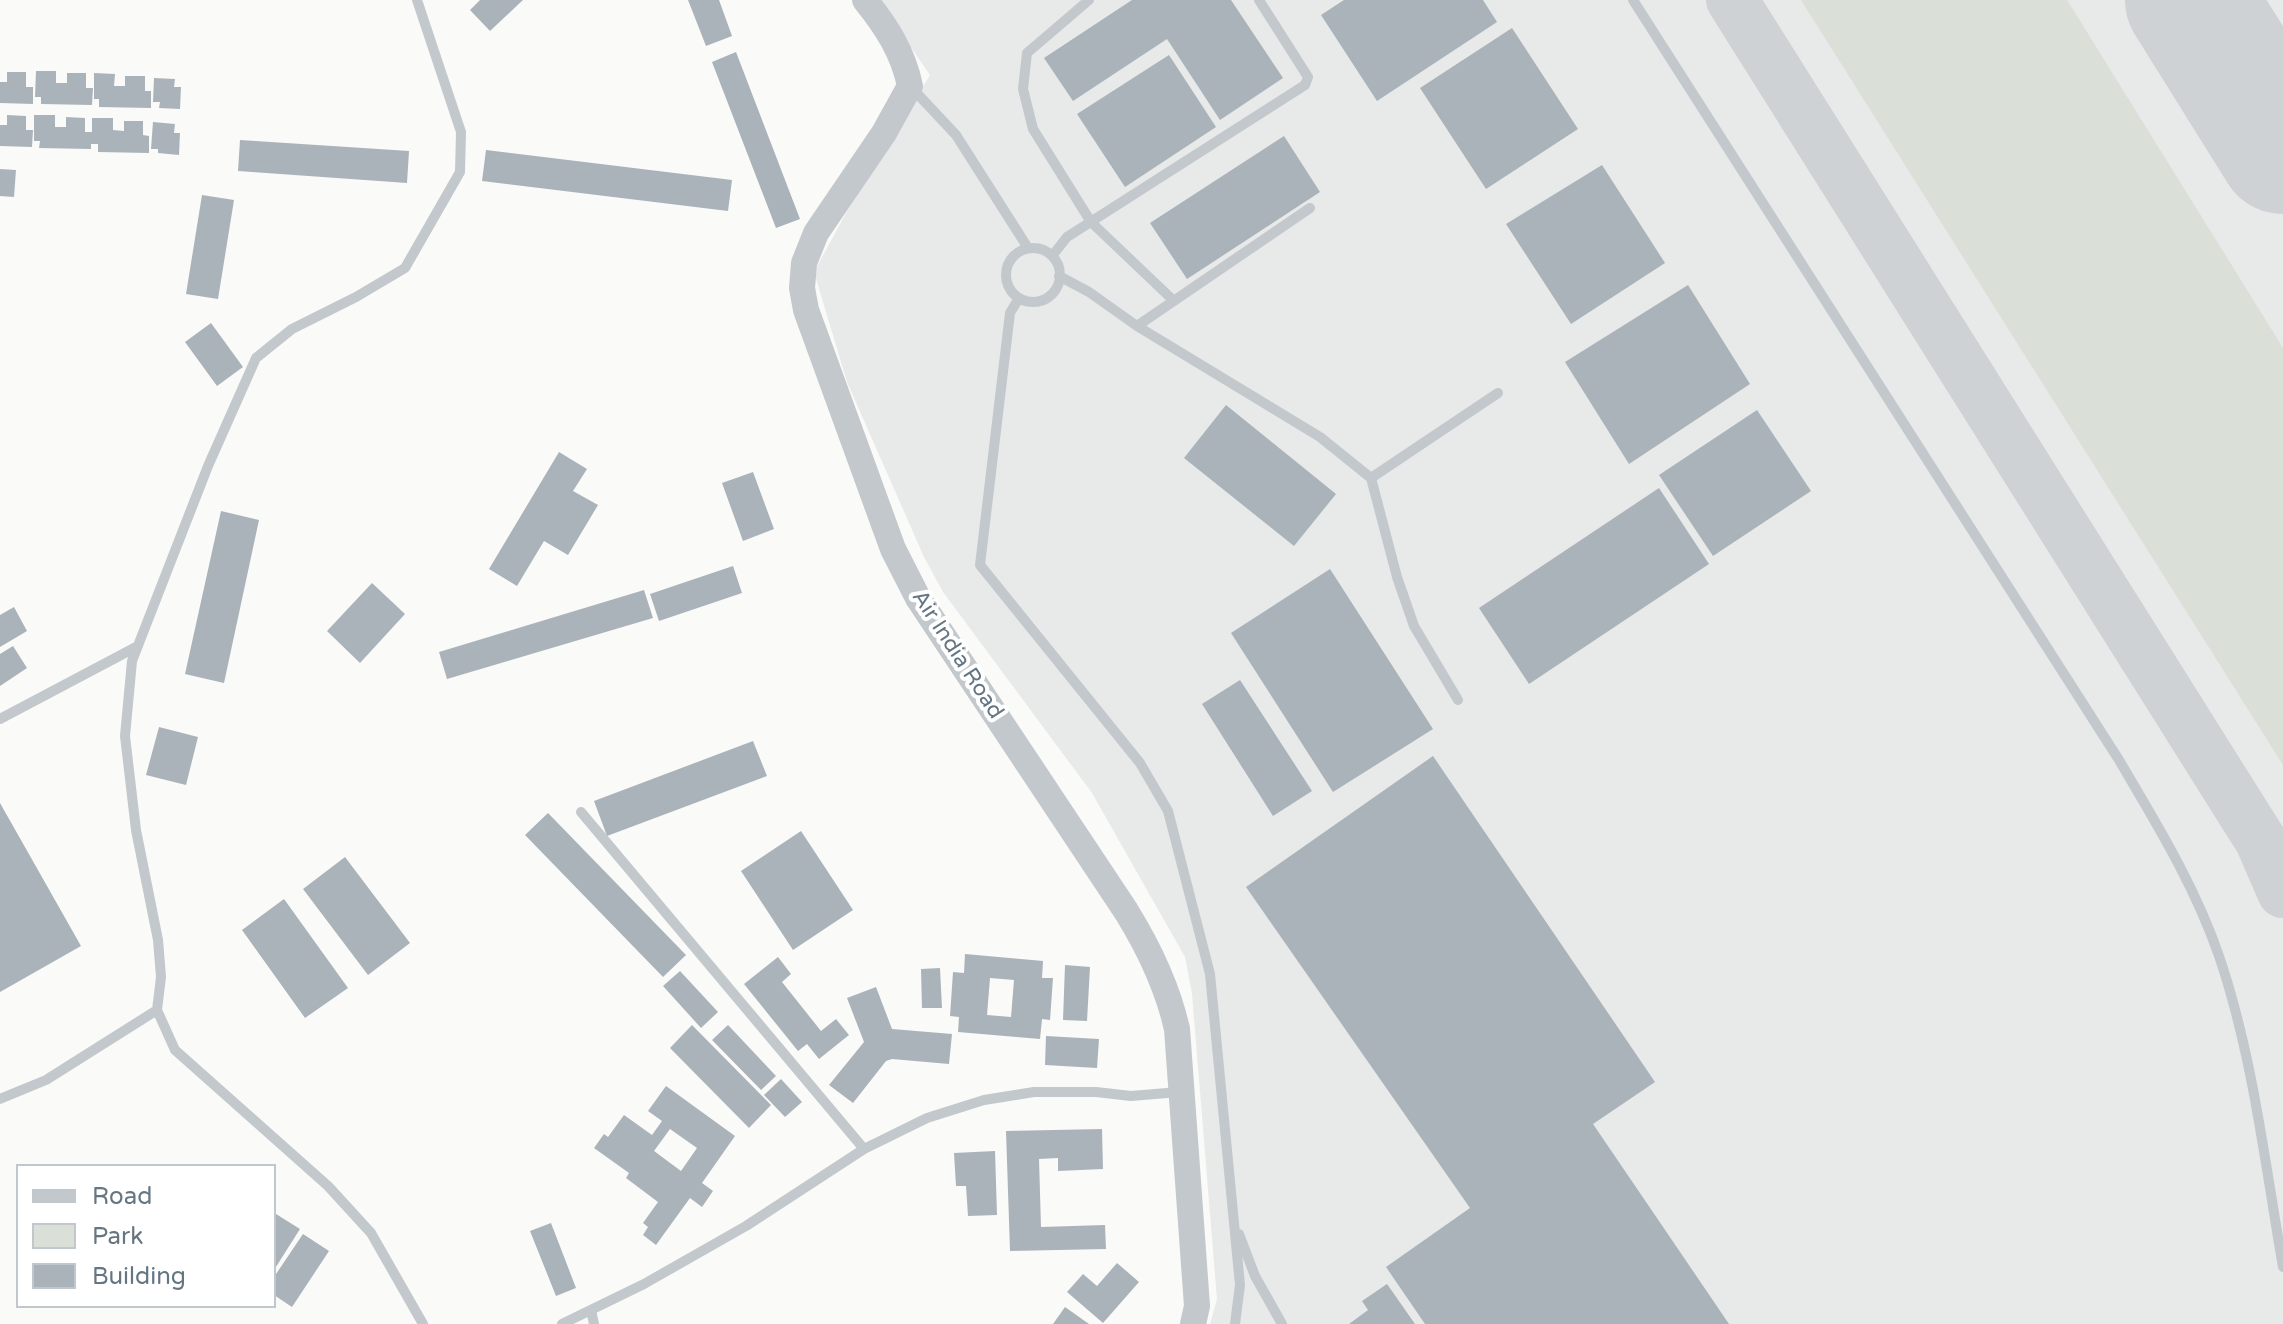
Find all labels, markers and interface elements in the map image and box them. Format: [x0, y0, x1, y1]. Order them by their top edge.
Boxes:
street label: Air India Road [906, 586, 1008, 724]
legend [16, 1164, 276, 1308]
text: Road [92, 1182, 152, 1211]
text: Park [92, 1222, 143, 1251]
text: Building [92, 1262, 186, 1291]

